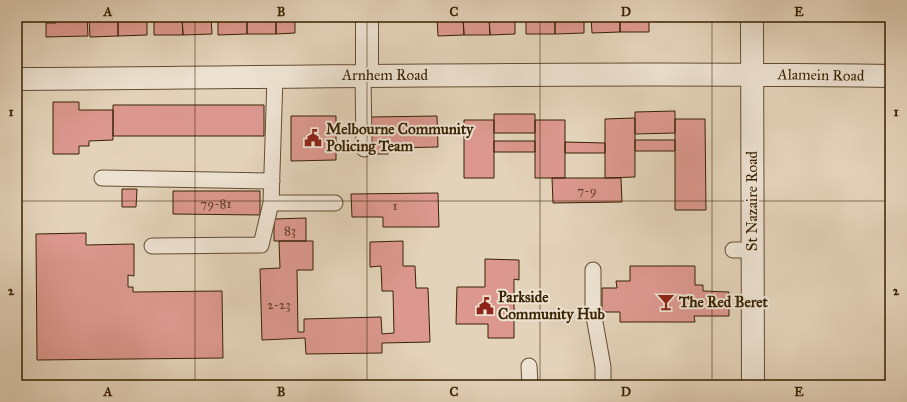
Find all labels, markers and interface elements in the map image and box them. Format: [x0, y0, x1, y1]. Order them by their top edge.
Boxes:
text: A [103, 4, 113, 20]
text: B [277, 4, 286, 20]
text: C [450, 4, 459, 20]
text: D [621, 4, 631, 20]
text: E [794, 4, 804, 20]
street label: Alamein Road [776, 65, 865, 85]
street label: Arnhem Road [341, 66, 429, 84]
text: 1 [8, 104, 14, 120]
text: 1 [893, 104, 899, 120]
place label: Melbourne Community Policing Team [326, 120, 474, 156]
public building icon: Melbourne Community Policing Team [303, 128, 323, 148]
street label: St Nazaire Road [743, 150, 761, 251]
house number: 7-9 [577, 183, 597, 199]
house number: 79-81 [200, 196, 232, 212]
house number: 1 [392, 198, 398, 214]
house number: 83 [284, 223, 296, 239]
text: 2 [8, 283, 15, 299]
text: 2 [893, 283, 900, 299]
place label: Parkside Community Hub [498, 288, 605, 324]
bar icon: The Red Beret [656, 292, 676, 312]
place label: The Red Beret [678, 293, 768, 311]
public building icon: Parkside Community Hub [475, 296, 495, 316]
house number: 2-23 [267, 297, 291, 313]
text: A [103, 384, 113, 400]
text: B [277, 384, 286, 400]
text: C [450, 384, 459, 400]
text: D [621, 384, 631, 400]
text: E [794, 384, 804, 400]

